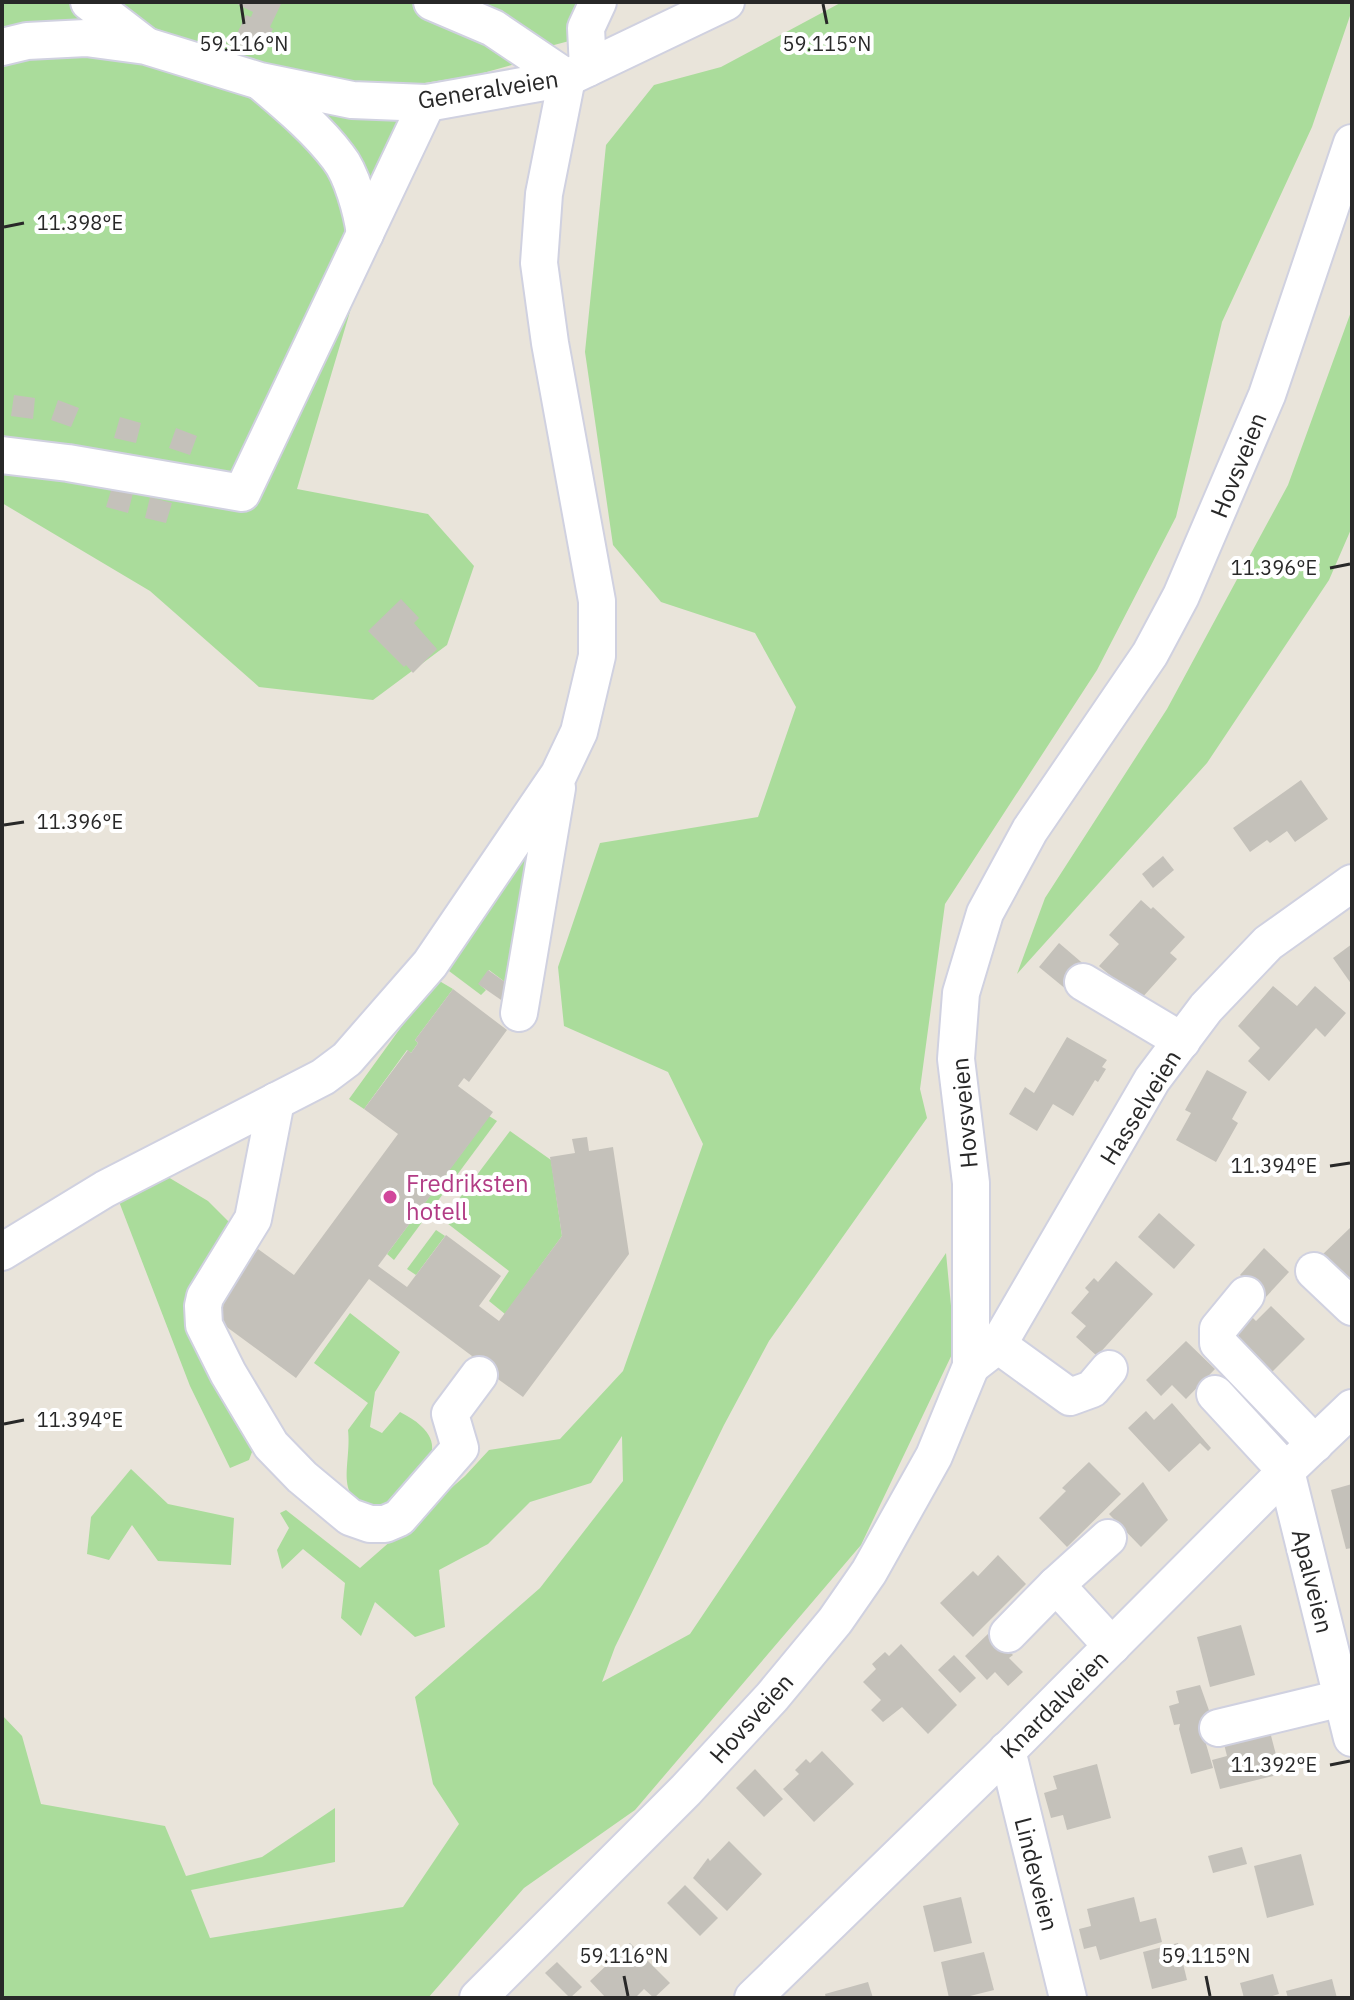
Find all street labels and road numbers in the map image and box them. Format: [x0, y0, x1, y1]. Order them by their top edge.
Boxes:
street label: Generalveien [415, 62, 561, 116]
street label: Hovsveien [1202, 408, 1274, 522]
street label: Hasselveien [1092, 1043, 1188, 1171]
street label: Hovsveien [943, 1056, 985, 1170]
street label: Apalveien [1285, 1526, 1341, 1636]
street label: Knardalveien [993, 1643, 1115, 1765]
street label: Hovsveien [702, 1666, 800, 1770]
street label: Lindeveien [1007, 1814, 1067, 1934]

